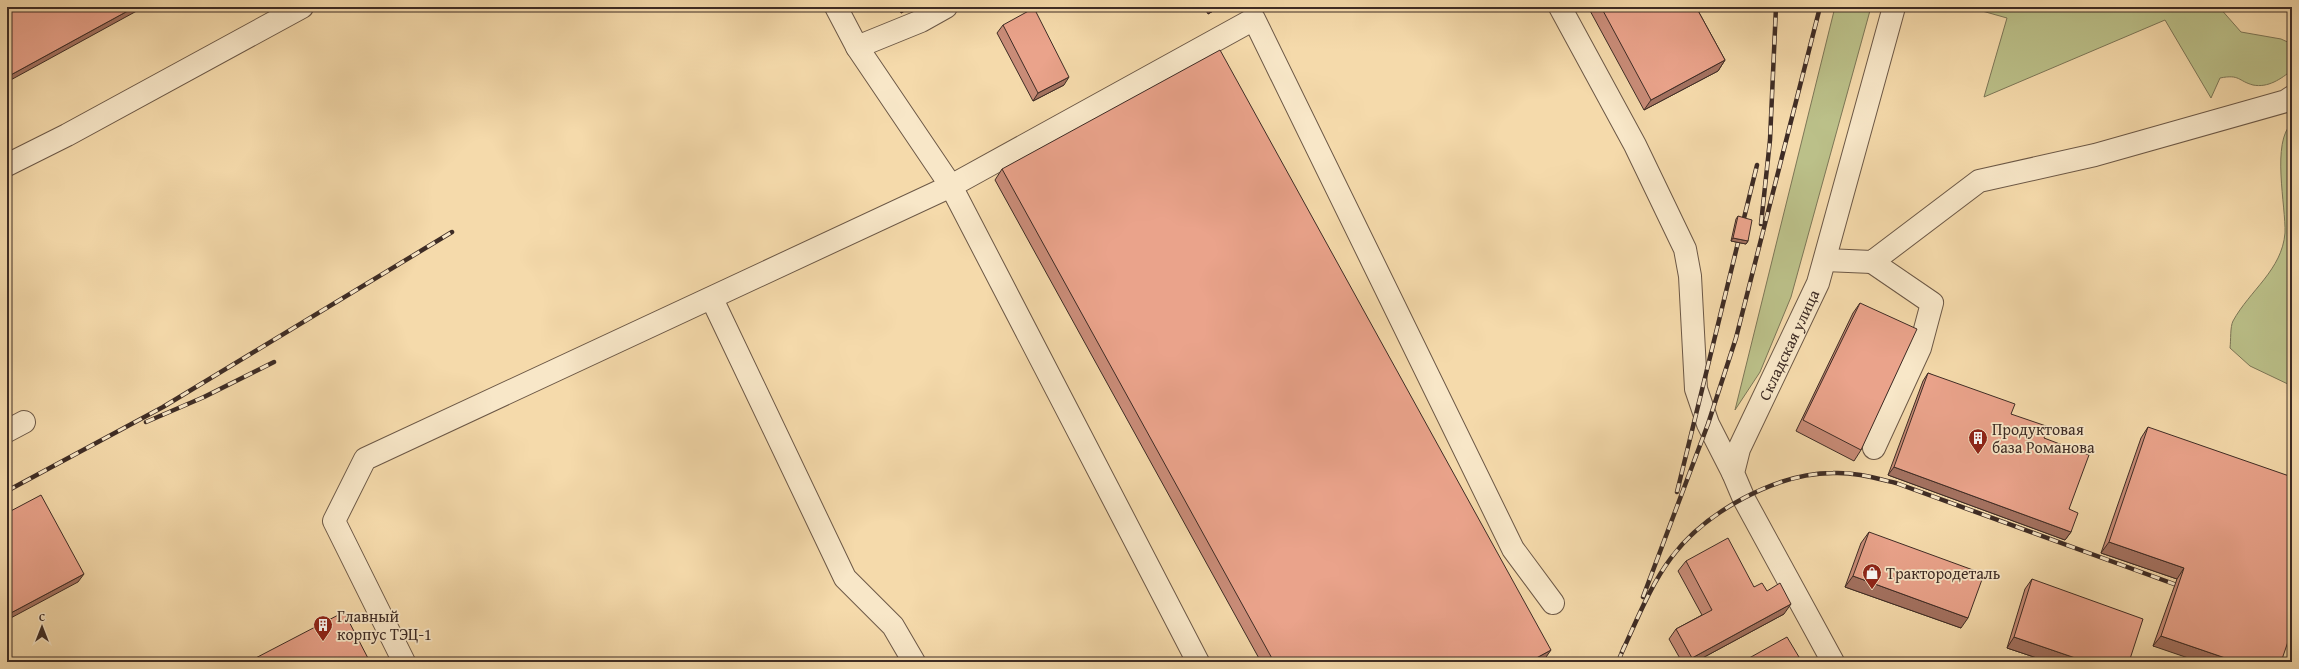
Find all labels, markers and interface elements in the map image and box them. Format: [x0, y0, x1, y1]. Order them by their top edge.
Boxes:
street label: Складская улица [1752, 285, 1825, 404]
place label: Продуктовая база Романова [1992, 417, 2095, 459]
building icon: Продуктовая база Романова [1967, 427, 1989, 455]
place label: Трактородеталь [1886, 561, 2001, 585]
shop icon: Трактородеталь [1861, 562, 1883, 590]
place label: Главный корпус ТЭЦ-1 [337, 604, 432, 646]
north arrow [22, 607, 62, 647]
text: С [39, 609, 45, 625]
building icon: Главный корпус ТЭЦ-1 [312, 614, 334, 642]

